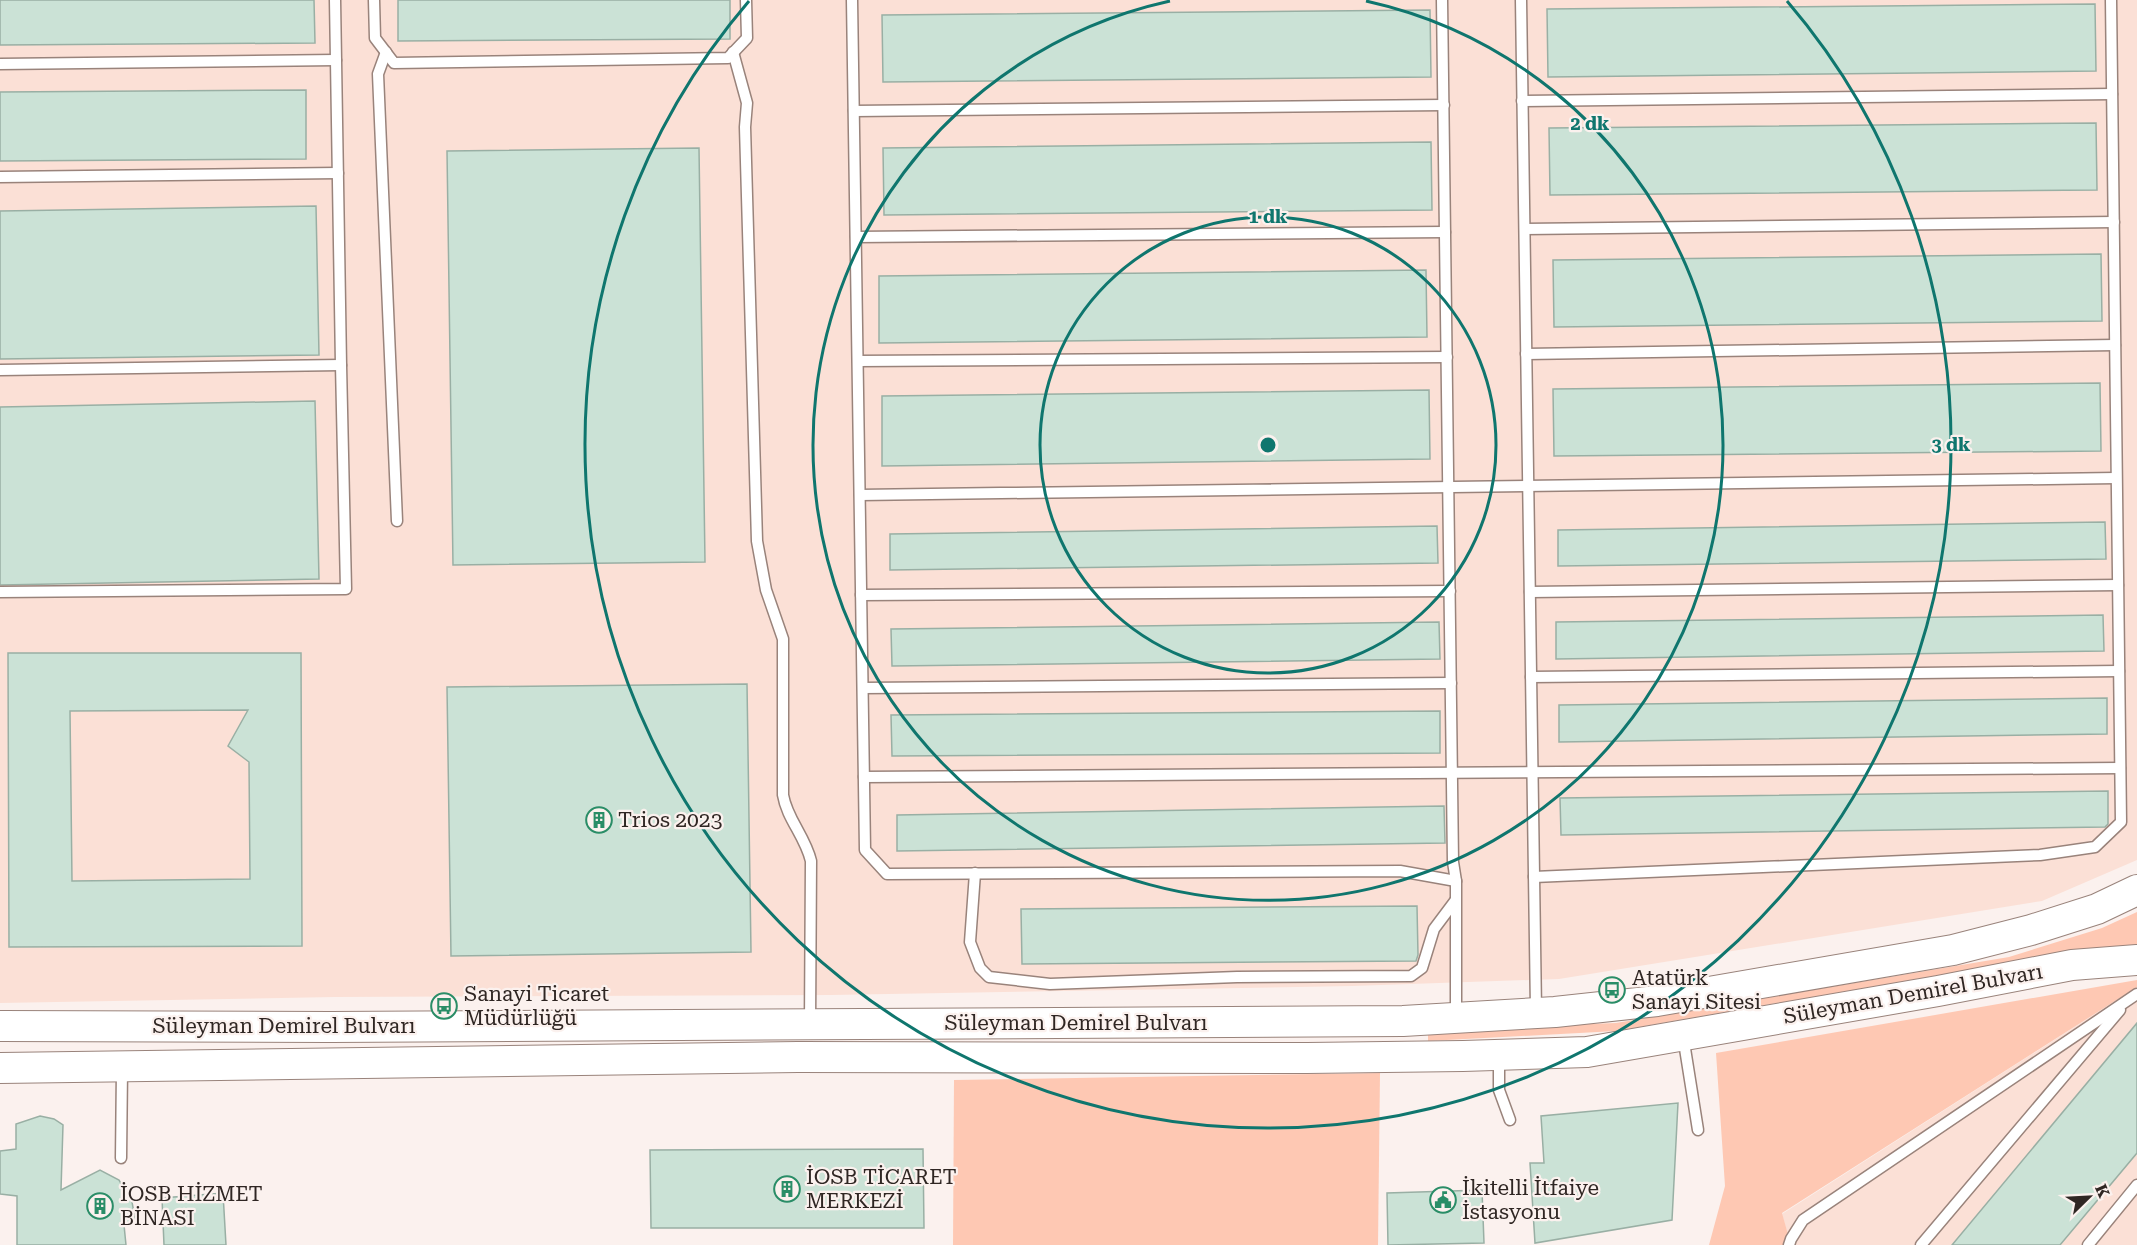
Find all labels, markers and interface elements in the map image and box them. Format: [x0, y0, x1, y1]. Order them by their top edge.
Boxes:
text: 2 dk [1570, 113, 1610, 134]
text: 1 dk [1248, 206, 1288, 227]
text: 3 dk [1931, 434, 1971, 455]
centre of rings [1258, 435, 1278, 455]
building icon: Trios 2023 [584, 805, 614, 835]
place label: Trios 2023 [618, 808, 722, 832]
street label: Süleyman Demirel Bulvarı [1781, 959, 2045, 1029]
place label: Atatürk Sanayi Sitesi [1632, 966, 1761, 1014]
bus stop icon: Atatürk Sanayi Sitesi [1597, 975, 1627, 1005]
place label: Sanayi Ticaret Müdürlüğü [464, 982, 609, 1030]
bus stop icon: Sanayi Ticaret Müdürlüğü [429, 991, 459, 1021]
street label: Süleyman Demirel Bulvarı [945, 1011, 1208, 1035]
street label: Süleyman Demirel Bulvarı [153, 1014, 416, 1038]
place label: İOSB TİCARET MERKEZİ [806, 1165, 956, 1213]
north arrow [2059, 1167, 2119, 1227]
building icon: İOSB TİCARET MERKEZİ [772, 1174, 802, 1204]
place label: İkitelli İtfaiye İstasyonu [1462, 1176, 1599, 1224]
text: K [2091, 1181, 2114, 1201]
place label: İOSB HİZMET BİNASI [120, 1182, 263, 1230]
public building icon: İkitelli İtfaiye İstasyonu [1428, 1185, 1458, 1215]
building icon: İOSB HİZMET BİNASI [85, 1191, 115, 1221]

